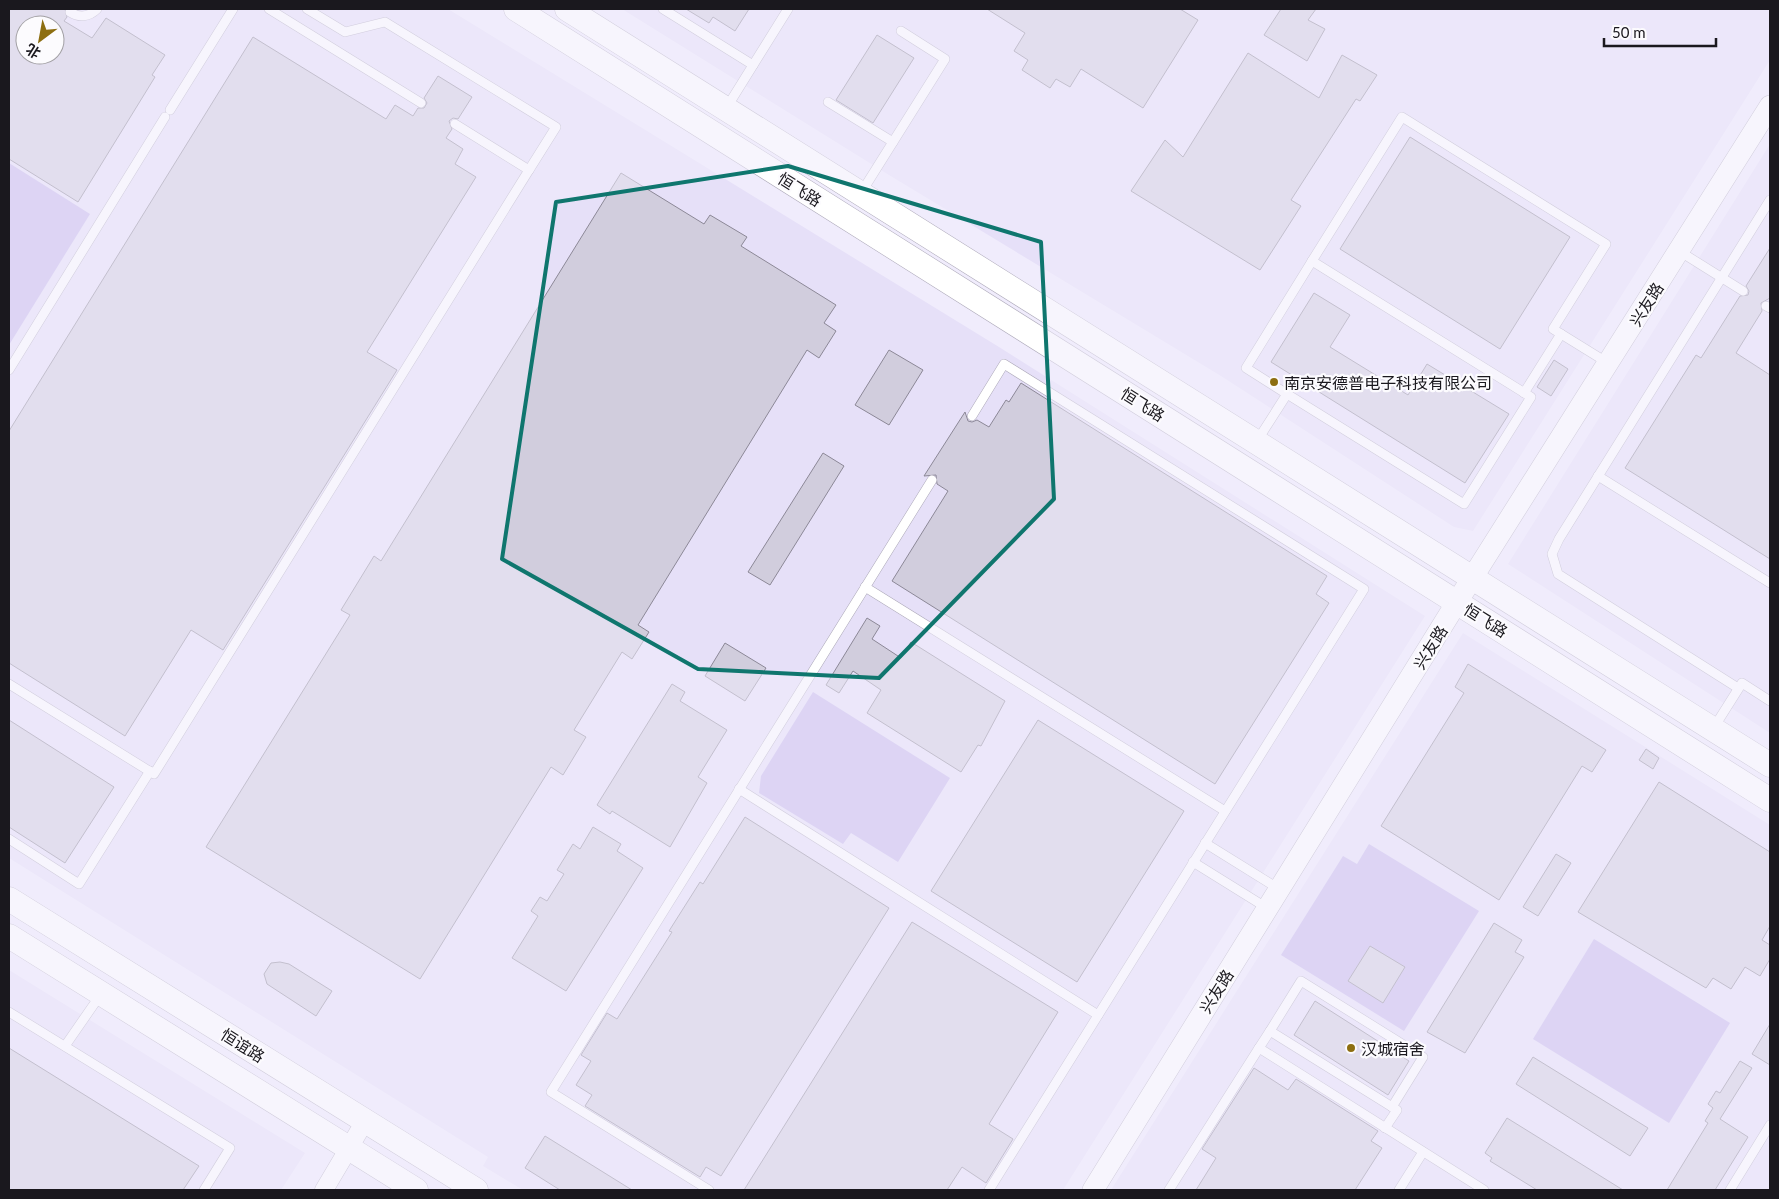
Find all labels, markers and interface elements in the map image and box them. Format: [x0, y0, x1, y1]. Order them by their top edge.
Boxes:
north arrow [15, 15, 65, 65]
scale bar [1604, 15, 1716, 47]
text: 50 m [1612, 23, 1646, 41]
text: 北 [22, 41, 43, 62]
street label: 恒飞路 [775, 168, 825, 210]
street label: 兴友路 [1625, 279, 1667, 329]
place label: 南京安德普电子科技有限公司 [1284, 373, 1492, 392]
marker: 南京安德普电子科技有限公司 [1268, 376, 1280, 388]
street label: 恒飞路 [1118, 383, 1168, 425]
street label: 恒飞路 [1461, 599, 1511, 641]
street label: 兴友路 [1409, 622, 1451, 672]
street label: 兴友路 [1195, 966, 1237, 1016]
street label: 恒谊路 [218, 1024, 268, 1066]
place label: 汉城宿舍 [1361, 1039, 1425, 1058]
marker: 汉城宿舍 [1345, 1042, 1357, 1054]

